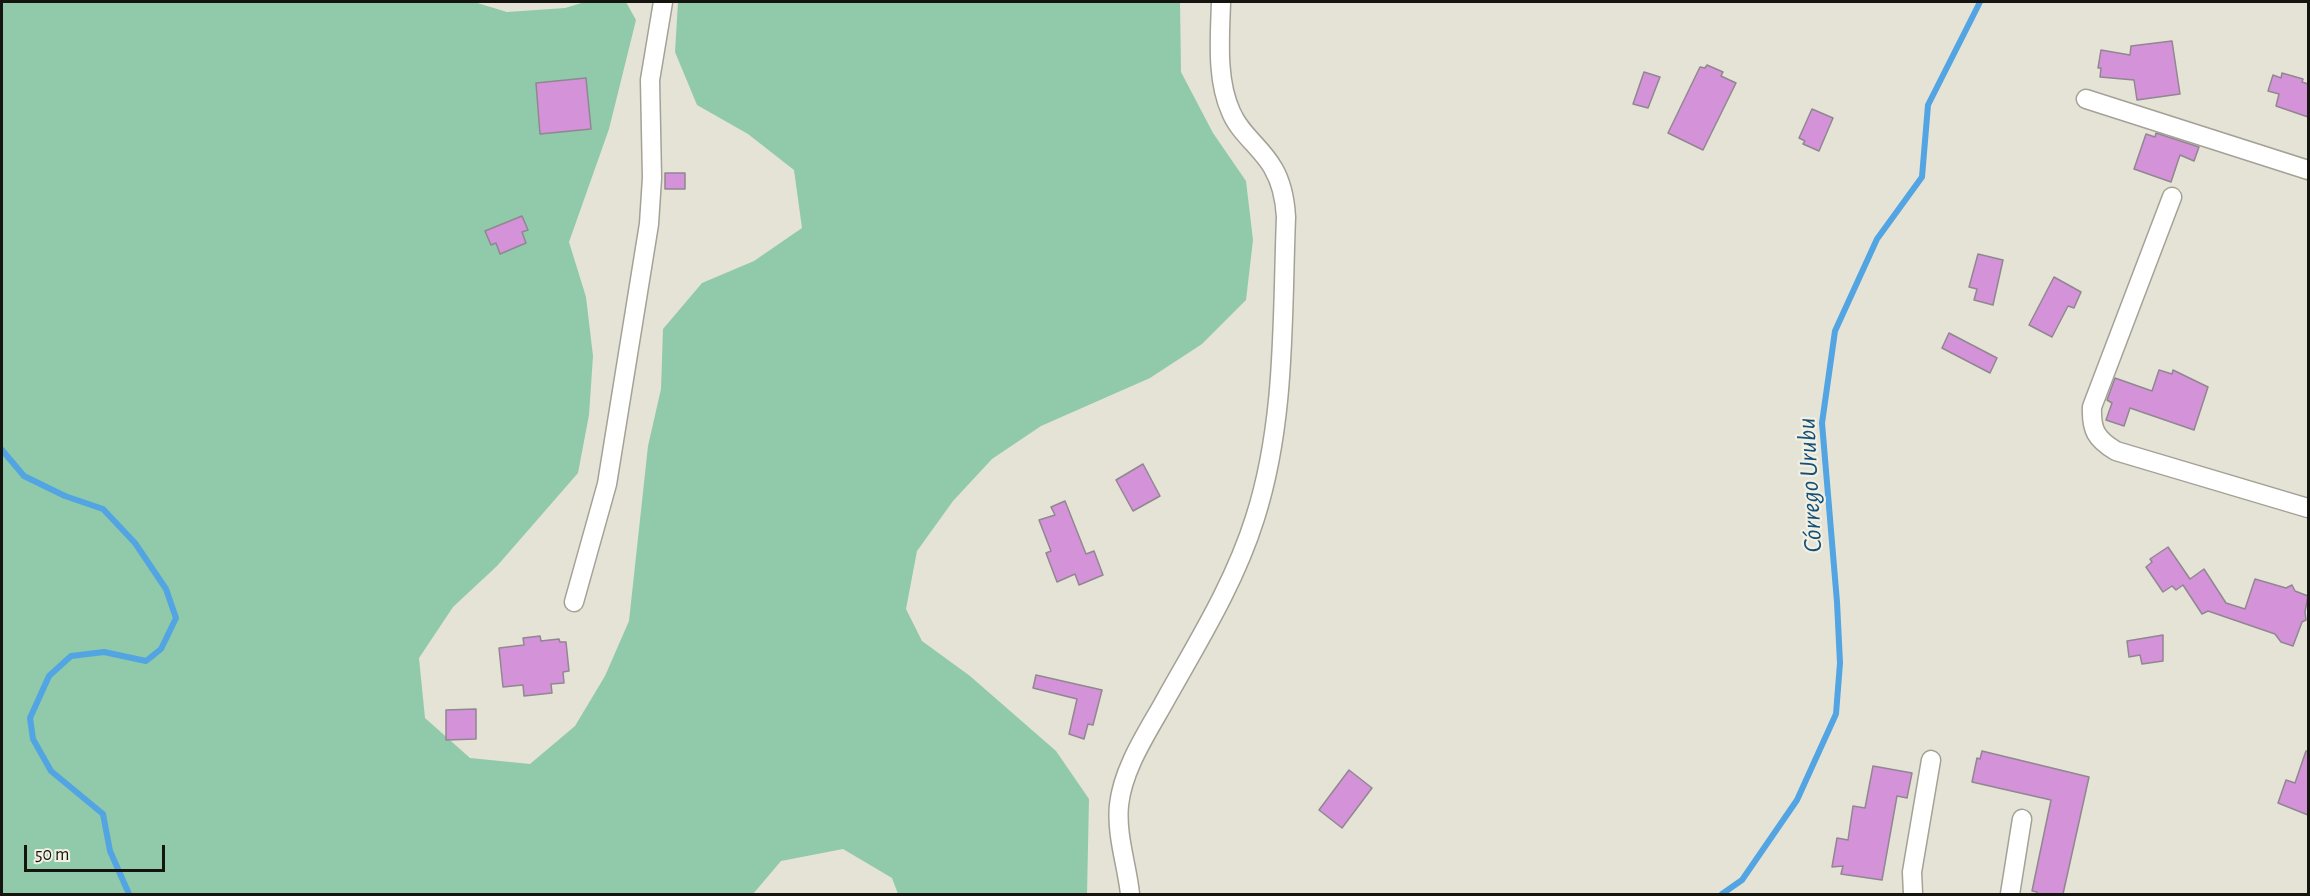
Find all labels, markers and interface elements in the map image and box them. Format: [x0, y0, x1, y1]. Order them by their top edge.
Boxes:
water label: Córrego Urubu [1791, 417, 1829, 553]
scale bar [27, 833, 168, 871]
text: 50 m [35, 846, 69, 864]

